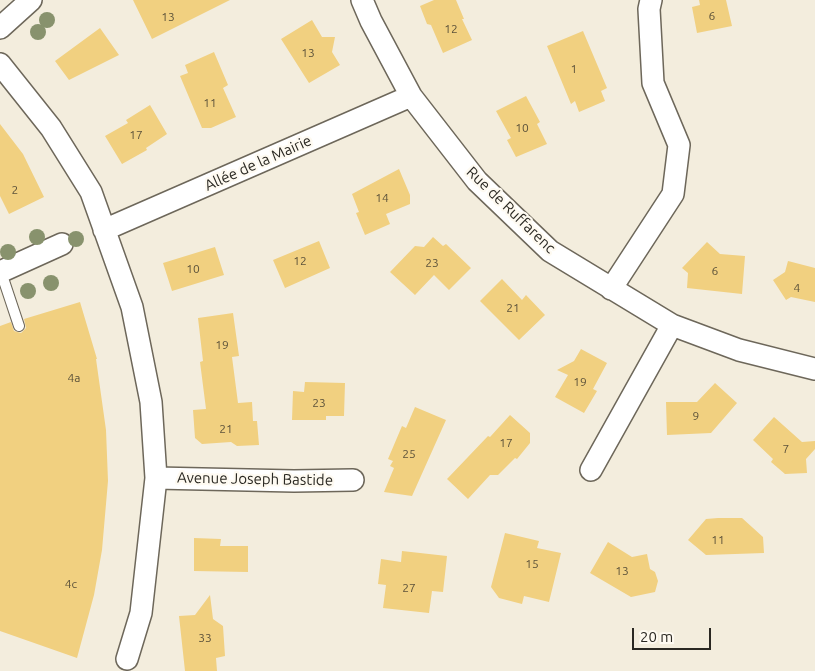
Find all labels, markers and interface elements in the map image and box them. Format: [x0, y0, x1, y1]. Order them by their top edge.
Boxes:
house number: 6 [709, 9, 715, 23]
house number: 13 [161, 10, 175, 24]
house number: 12 [444, 22, 458, 36]
house number: 13 [301, 46, 315, 60]
house number: 1 [571, 62, 577, 76]
house number: 11 [203, 96, 217, 110]
house number: 10 [515, 121, 529, 135]
house number: 17 [129, 128, 143, 142]
street label: Allée de la Mairie [202, 131, 314, 195]
street label: Rue de Ruffarenc [463, 163, 559, 257]
house number: 2 [12, 183, 18, 197]
house number: 14 [375, 191, 389, 205]
house number: 12 [293, 254, 307, 268]
house number: 23 [425, 256, 439, 270]
house number: 10 [186, 262, 200, 276]
house number: 6 [712, 264, 718, 278]
house number: 4 [794, 281, 800, 295]
house number: 21 [506, 301, 520, 315]
house number: 19 [215, 338, 229, 352]
house number: 4a [68, 371, 80, 385]
house number: 19 [573, 375, 587, 389]
house number: 23 [312, 396, 326, 410]
house number: 9 [693, 409, 699, 423]
house number: 21 [219, 422, 233, 436]
house number: 17 [499, 436, 513, 450]
house number: 7 [783, 442, 789, 456]
house number: 25 [402, 447, 416, 461]
street label: Avenue Joseph Bastide [177, 469, 333, 489]
house number: 11 [711, 533, 725, 547]
house number: 15 [525, 557, 539, 571]
house number: 13 [615, 564, 629, 578]
house number: 4c [65, 577, 77, 591]
house number: 27 [402, 581, 416, 595]
scale bar [635, 618, 714, 650]
text: 20 m [640, 628, 673, 645]
house number: 33 [198, 631, 212, 645]

